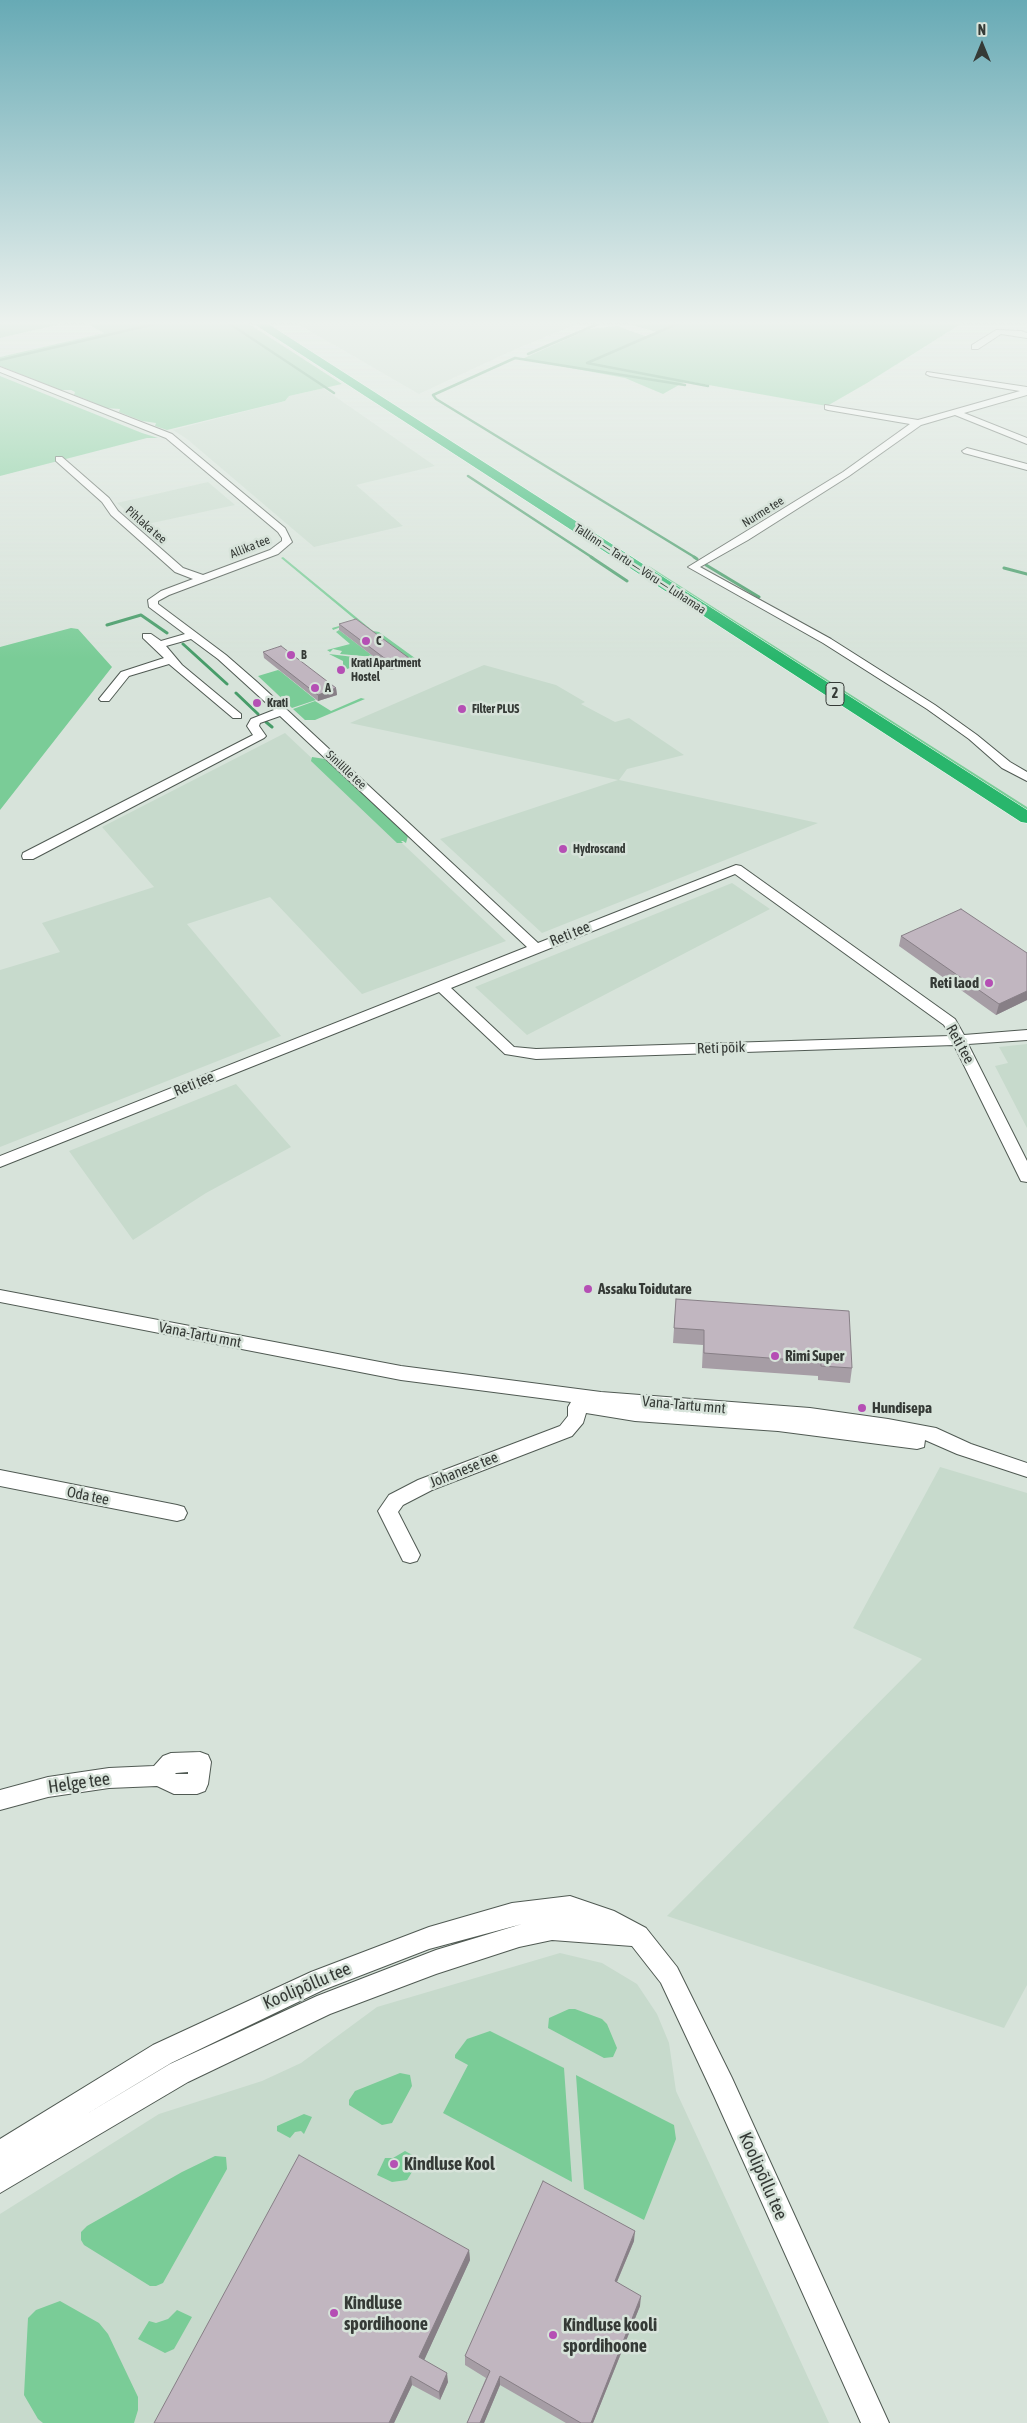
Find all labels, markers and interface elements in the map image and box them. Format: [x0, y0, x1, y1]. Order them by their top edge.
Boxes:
north arrow [957, 20, 1007, 70]
text: N [978, 22, 986, 38]
street label: Nurme tee [740, 494, 786, 530]
street label: Pihlaka tee [123, 503, 169, 547]
street label: Tallinn — Tartu — Võru — Luhamaa [571, 521, 709, 617]
street label: Allika tee [228, 533, 272, 561]
place label: C [376, 634, 381, 648]
marker: C [360, 635, 372, 647]
place label: B [301, 648, 307, 662]
marker: B [285, 649, 297, 661]
place label: Krati Apartment Hostel [351, 656, 421, 684]
marker: Krati Apartment Hostel [335, 664, 347, 676]
place label: A [325, 681, 331, 695]
marker: A [309, 682, 321, 694]
road number: 2 [826, 682, 844, 706]
place label: Krati [267, 696, 288, 710]
marker: Krati [251, 697, 263, 709]
place label: Filter PLUS [472, 702, 519, 716]
marker: Filter PLUS [456, 703, 468, 715]
street label: Sinilille tee [323, 748, 369, 792]
place label: Hydroscand [573, 842, 625, 856]
marker: Hydroscand [557, 843, 569, 855]
street label: Reti tee [547, 918, 593, 950]
place label: Reti laod [930, 974, 979, 992]
marker: Reti laod [983, 977, 995, 989]
street label: Reti tee [942, 1021, 978, 1067]
street label: Reti põik [697, 1038, 745, 1058]
street label: Reti tee [171, 1068, 217, 1100]
place label: Assaku Toidutare [598, 1280, 692, 1298]
marker: Assaku Toidutare [582, 1283, 594, 1295]
street label: Vana-Tartu mnt [157, 1318, 243, 1352]
place label: Rimi Super [785, 1347, 844, 1365]
marker: Rimi Super [769, 1350, 781, 1362]
street label: Vana-Tartu mnt [641, 1392, 727, 1418]
place label: Hundisepa [872, 1399, 932, 1417]
marker: Hundisepa [856, 1402, 868, 1414]
street label: Johanese tee [427, 1448, 501, 1492]
street label: Oda tee [65, 1483, 111, 1509]
street label: Helge tee [47, 1768, 111, 1798]
street label: Koolipõllu tee [260, 1958, 354, 2014]
street label: Koolipõllu tee [734, 2129, 792, 2223]
place label: Kindluse Kool [404, 2153, 495, 2175]
marker: Kindluse Kool [388, 2158, 400, 2170]
place label: Kindluse spordihoone [344, 2292, 428, 2334]
marker: Kindluse spordihoone [328, 2307, 340, 2319]
place label: Kindluse kooli spordihoone [563, 2314, 657, 2356]
marker: Kindluse kooli spordihoone [547, 2329, 559, 2341]

